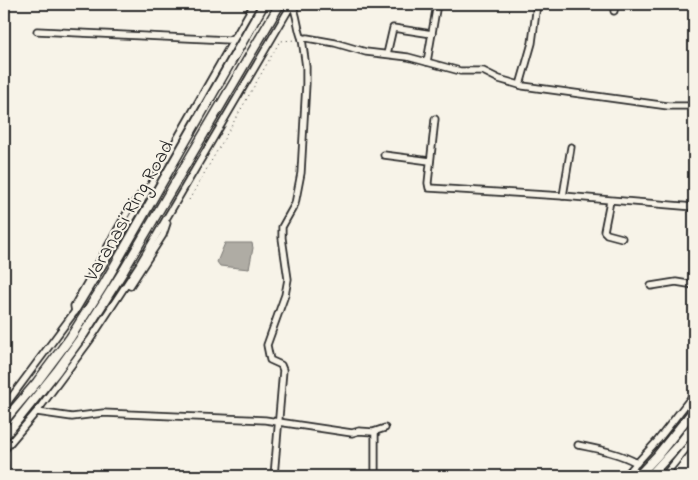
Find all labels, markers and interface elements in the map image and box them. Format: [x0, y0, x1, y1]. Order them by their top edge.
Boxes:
street label: Varanasi Ring Road [77, 135, 183, 289]

